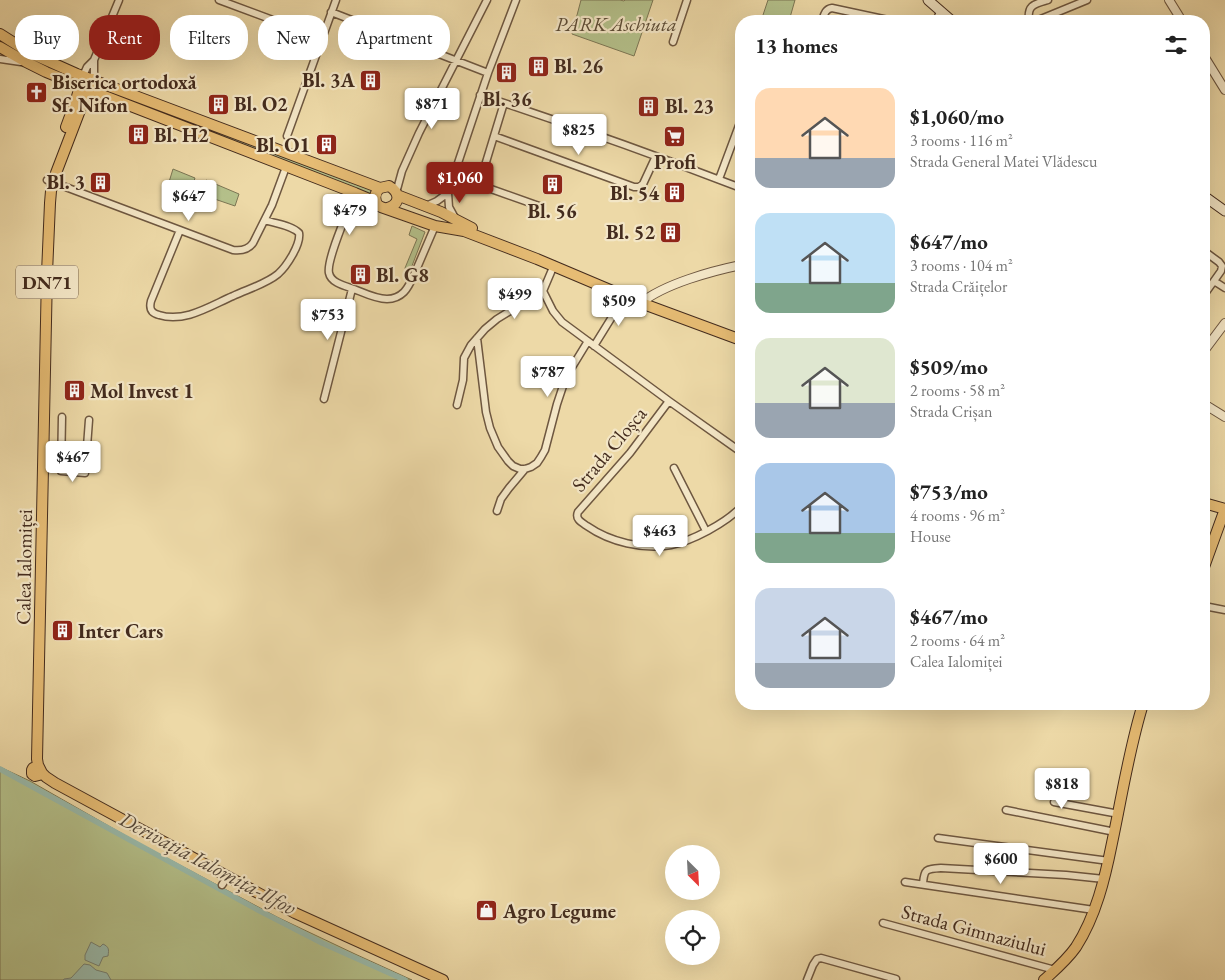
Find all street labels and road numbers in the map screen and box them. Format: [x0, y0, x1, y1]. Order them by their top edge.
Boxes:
road number: DN71 [16, 266, 78, 298]
street label: Strada Cloșca [566, 401, 652, 497]
street label: Calea Ialomiței [10, 509, 38, 625]
street label: Strada Gimnaziului [899, 898, 1049, 962]

